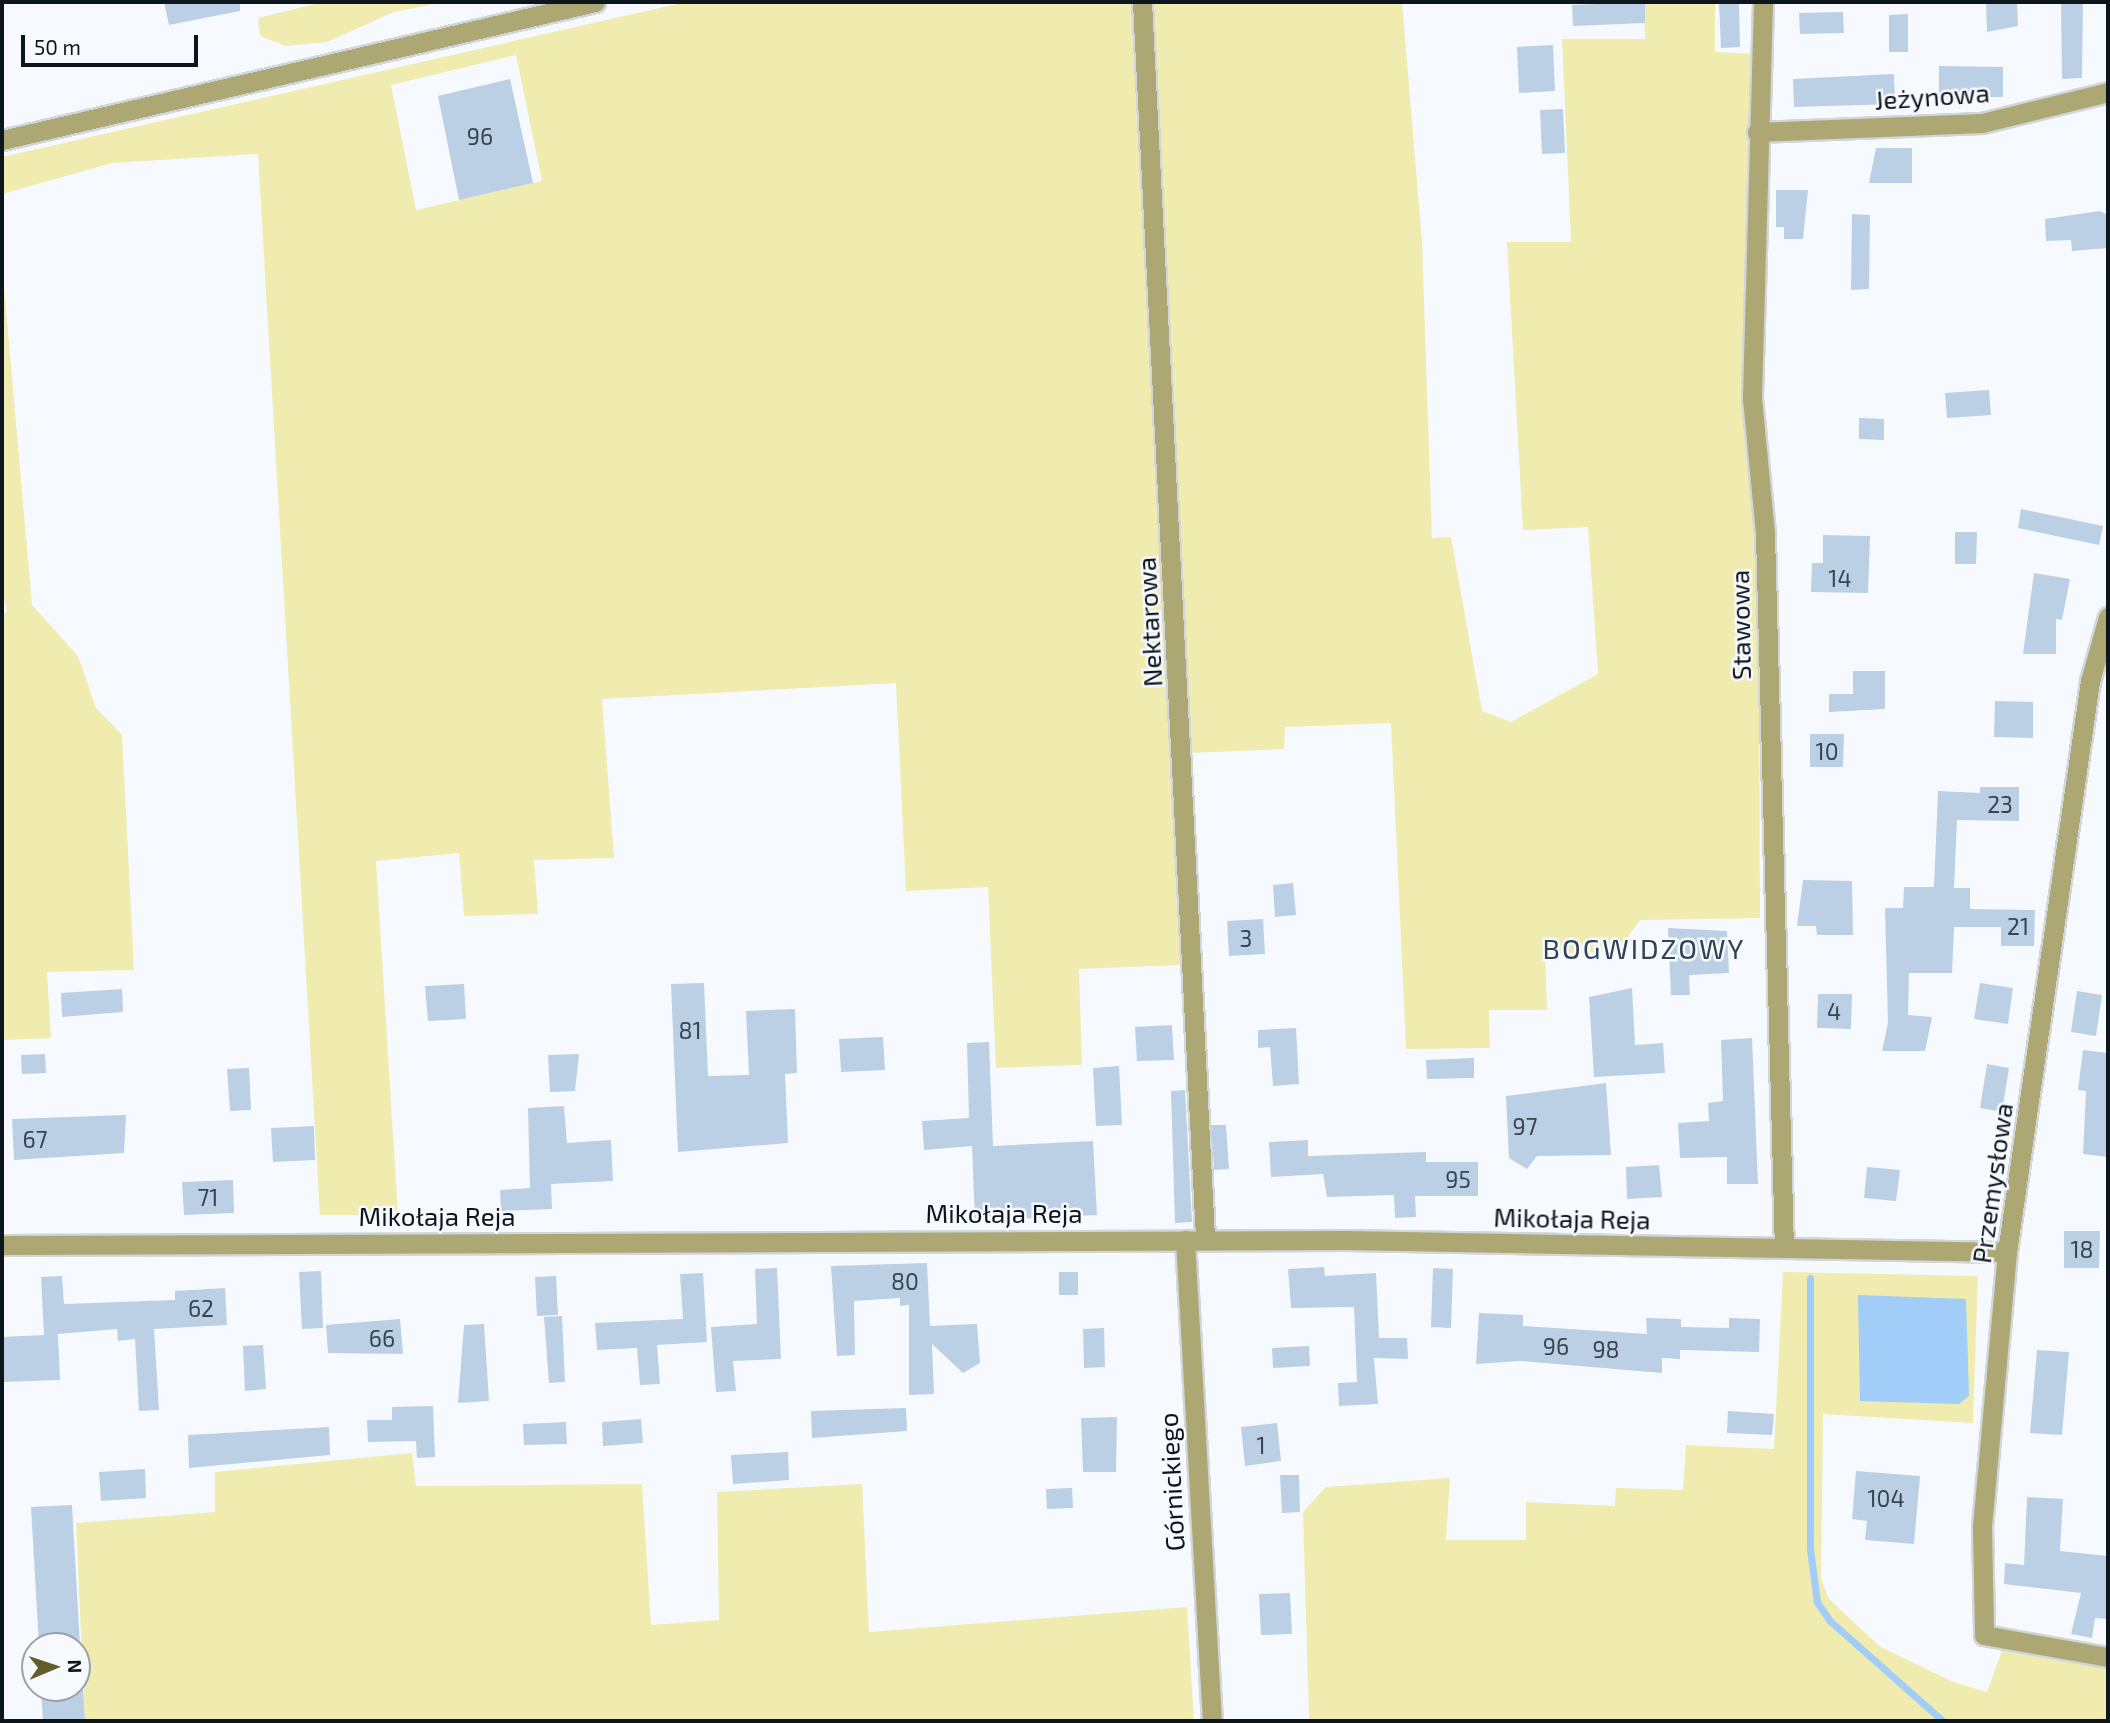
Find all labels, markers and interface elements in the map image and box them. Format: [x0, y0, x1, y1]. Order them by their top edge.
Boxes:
scale bar [24, 21, 201, 65]
text: 50 m [34, 34, 81, 59]
street label: Jeżynowa [1873, 76, 1991, 116]
house number: 96 [467, 122, 493, 150]
street label: Nektarowa [1130, 556, 1168, 688]
house number: 14 [1828, 564, 1852, 592]
street label: Stawowa [1723, 570, 1757, 680]
house number: 10 [1815, 737, 1839, 765]
house number: 23 [1987, 790, 2013, 818]
house number: 21 [2007, 912, 2029, 940]
house number: 3 [1240, 924, 1252, 952]
district label: BOGWIDZOWY [1544, 931, 1744, 965]
house number: 4 [1827, 997, 1841, 1025]
house number: 81 [678, 1016, 702, 1044]
street label: Przemysłowa [1965, 1101, 2019, 1265]
house number: 97 [1513, 1112, 1537, 1140]
house number: 67 [23, 1125, 47, 1153]
house number: 95 [1445, 1165, 1471, 1193]
house number: 71 [198, 1183, 218, 1211]
street label: Mikołaja Reja [926, 1197, 1082, 1229]
street label: Mikołaja Reja [359, 1200, 515, 1232]
street label: Mikołaja Reja [1493, 1201, 1651, 1235]
house number: 18 [2070, 1235, 2094, 1263]
house number: 80 [891, 1267, 919, 1295]
house number: 62 [188, 1294, 214, 1322]
house number: 66 [369, 1324, 395, 1352]
house number: 96 [1543, 1332, 1569, 1360]
house number: 98 [1592, 1335, 1620, 1363]
street label: Górnickiego [1152, 1412, 1190, 1552]
house number: 1 [1256, 1431, 1266, 1459]
house number: 104 [1867, 1484, 1905, 1512]
north arrow [21, 1632, 91, 1702]
text: N [64, 1659, 87, 1674]

